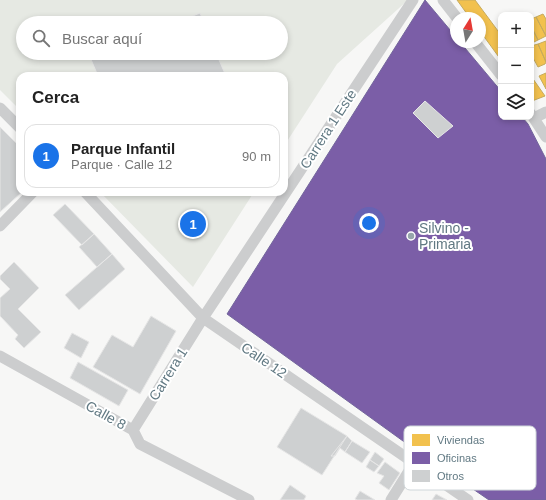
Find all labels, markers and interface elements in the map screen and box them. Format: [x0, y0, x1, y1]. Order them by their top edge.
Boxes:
north arrow [450, 12, 486, 48]
map controls [498, 12, 534, 120]
button: + [498, 12, 534, 48]
search box [16, 16, 288, 60]
icon: search [30, 27, 52, 49]
text: Buscar aquí [62, 30, 142, 47]
button: − [498, 48, 534, 84]
button: layers [498, 84, 534, 120]
street label: Carrera 1 Este [296, 86, 360, 172]
text: Cerca [32, 88, 79, 107]
text: Parque Infantil [71, 140, 175, 157]
text: 1 [42, 149, 50, 164]
text: 90 m [242, 149, 271, 164]
text: Parque · Calle 12 [71, 157, 172, 172]
pin: 1 [180, 209, 206, 239]
your location [359, 213, 379, 233]
place label: Silvino - Primaria [419, 220, 471, 252]
marker: Silvino - Primaria [406, 231, 416, 241]
street label: Calle 12 [238, 339, 290, 381]
street label: Carrera 1 [146, 345, 191, 403]
street label: Calle 8 [83, 397, 129, 433]
legend [404, 426, 536, 490]
text: Viviendas [437, 434, 485, 446]
text: Oficinas [437, 452, 477, 464]
text: Otros [437, 470, 464, 482]

